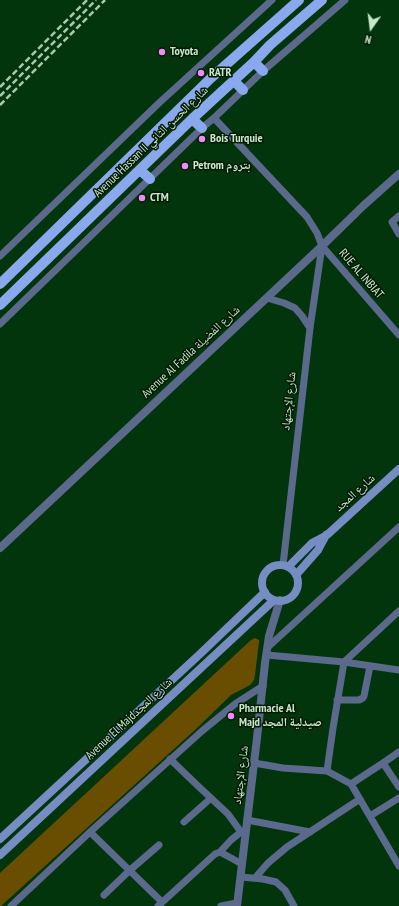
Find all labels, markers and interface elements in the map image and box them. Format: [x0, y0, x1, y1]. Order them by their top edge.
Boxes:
north arrow [351, 8, 391, 48]
text: N [364, 32, 373, 47]
place label: Toyota [170, 45, 198, 59]
marker: Toyota [157, 47, 167, 57]
place label: RATR [209, 66, 232, 80]
marker: RATR [196, 68, 206, 78]
street label: Avenue Hassan II شارع الحسن الثاني [91, 83, 211, 201]
place label: Bois Turquie [210, 132, 263, 146]
marker: Bois Turquie [197, 134, 207, 144]
place label: Petrom بتروم [193, 159, 251, 173]
marker: Petrom بتروم [180, 161, 190, 171]
place label: CTM [150, 191, 169, 205]
marker: CTM [137, 193, 147, 203]
street label: RUE AL INBIAT [336, 246, 386, 302]
street label: Avenue Al Fadila شارع الفضيلة [139, 303, 243, 401]
street label: شارع الإجتهاد [279, 371, 299, 431]
street label: شارع المجد [332, 471, 378, 515]
street label: Avenue El Majdشارع المجد [83, 675, 175, 763]
place label: Pharmacie Al Majd صيدلية المجد [239, 702, 322, 730]
marker: Pharmacie Al Majd صيدلية المجد [226, 711, 236, 721]
street label: شارع الإجتهاد [230, 745, 252, 805]

